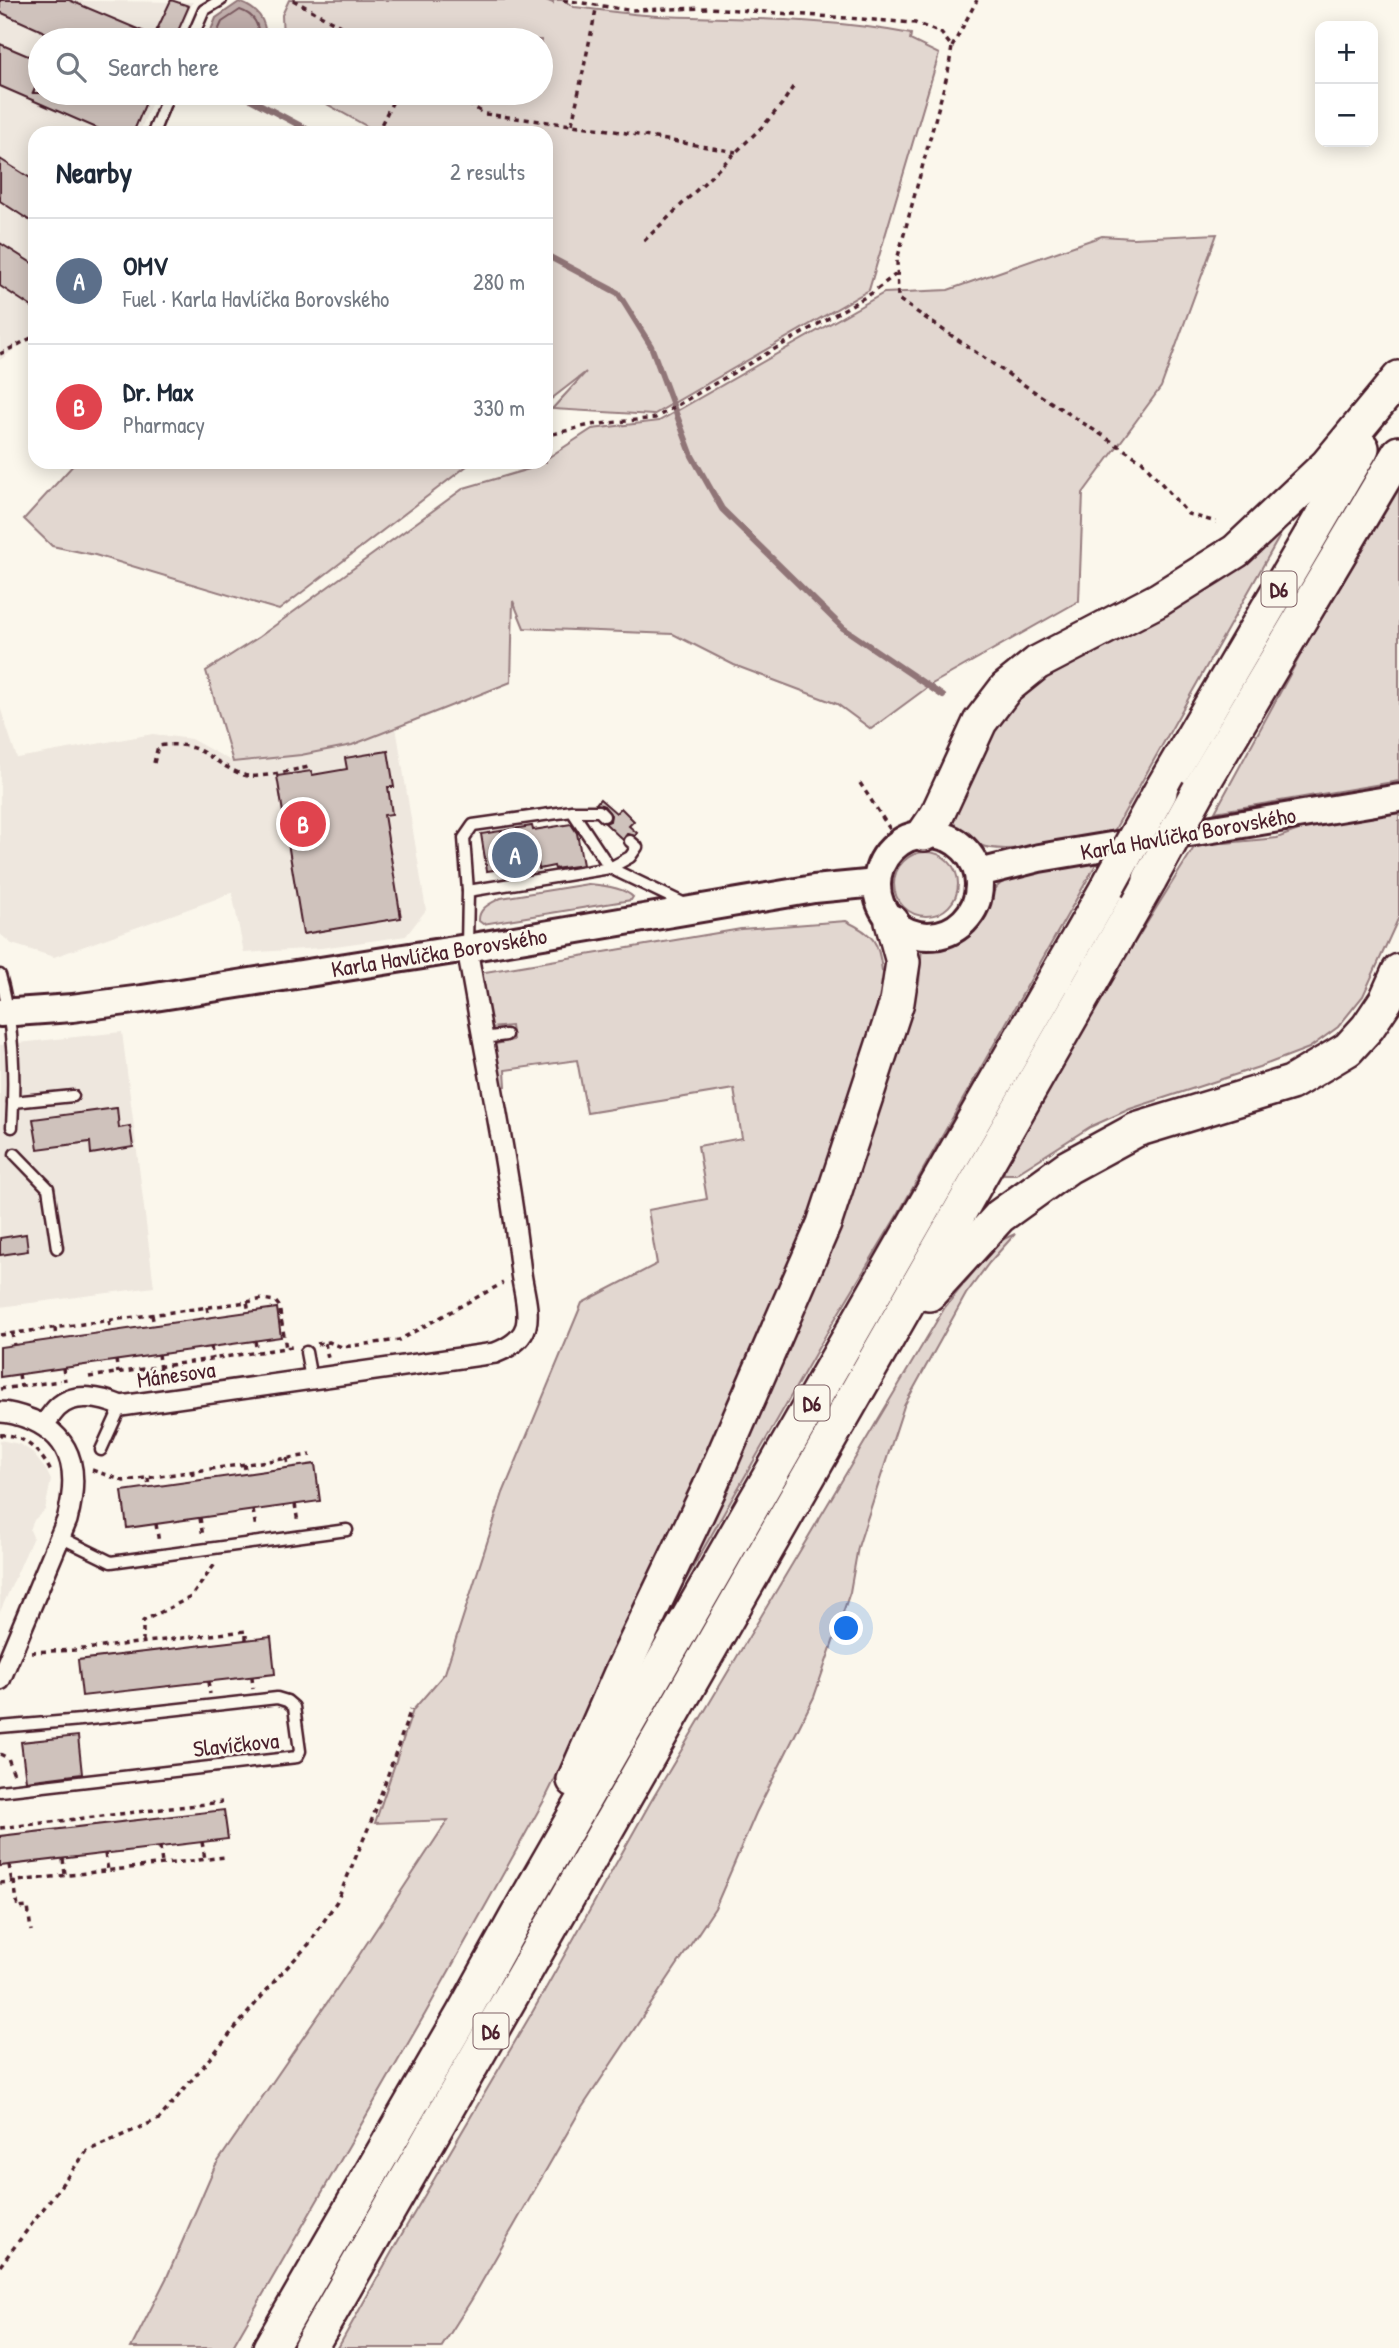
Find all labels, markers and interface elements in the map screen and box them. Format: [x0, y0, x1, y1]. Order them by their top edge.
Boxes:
map controls [1315, 21, 1378, 147]
button: + [1315, 21, 1378, 84]
search box [28, 28, 553, 105]
icon: search [52, 48, 90, 86]
text: Search here [108, 49, 219, 84]
button: − [1315, 84, 1378, 147]
text: Nearby [56, 152, 132, 192]
text: 2 results [450, 156, 525, 187]
text: OMV [123, 248, 168, 283]
text: A [73, 266, 85, 297]
text: 280 m [473, 266, 525, 297]
text: Fuel · Karla Havlíčka Borovského [123, 283, 389, 314]
text: Dr. Max [123, 374, 194, 409]
text: B [73, 392, 85, 423]
text: 330 m [473, 392, 525, 423]
text: Pharmacy [123, 409, 205, 440]
road number: D6 [1262, 572, 1296, 606]
pin: B [280, 798, 326, 850]
street label: Karla Havlíčka Borovského [1078, 799, 1298, 867]
pin: A [492, 829, 538, 881]
street label: Karla Havlíčka Borovského [329, 920, 549, 984]
street label: Mánesova [135, 1353, 217, 1395]
road number: D6 [794, 1386, 830, 1420]
your location [829, 1611, 863, 1645]
street label: Slavíčkova [192, 1724, 280, 1764]
road number: D6 [474, 2014, 508, 2048]

